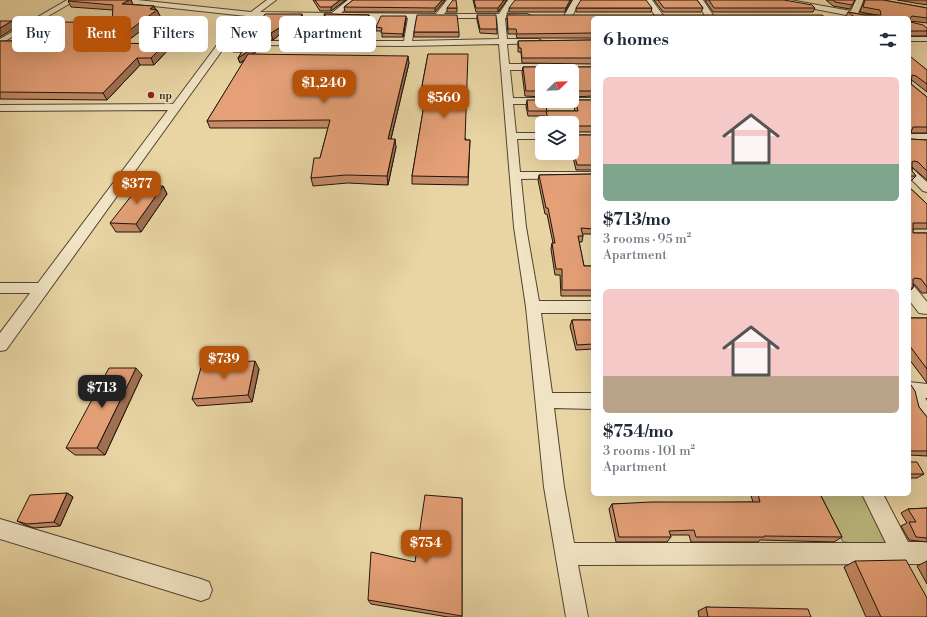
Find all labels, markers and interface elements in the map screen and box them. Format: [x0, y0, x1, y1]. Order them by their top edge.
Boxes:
chip: Buy [12, 16, 65, 52]
chip: Rent [73, 16, 131, 52]
chip: Filters [139, 16, 208, 52]
chip: New [216, 16, 271, 52]
chip: Apartment [279, 16, 376, 52]
text: 6 homes [603, 29, 669, 51]
icon: filters [877, 29, 899, 51]
north arrow [535, 64, 579, 108]
map controls [535, 64, 579, 160]
pin: $1,240 [291, 70, 357, 104]
text: $1,240 [302, 75, 346, 91]
pin: $560 [420, 85, 468, 119]
place label: np [159, 89, 172, 103]
marker: np [146, 90, 156, 100]
text: $560 [427, 90, 461, 106]
icon: home [715, 103, 787, 175]
button: layers [535, 116, 579, 160]
pin: $377 [113, 171, 161, 205]
text: $377 [122, 176, 152, 192]
text: $713/mo [603, 209, 671, 231]
text: 3 rooms · 95 m² [603, 231, 691, 247]
text: Apartment [603, 247, 667, 263]
icon: home [715, 315, 787, 387]
pin: $739 [200, 346, 248, 380]
text: $739 [208, 351, 240, 367]
pin: $713 [78, 375, 126, 409]
text: $713 [87, 380, 117, 396]
text: $754/mo [603, 421, 674, 443]
text: 3 rooms · 101 m² [603, 443, 695, 459]
text: Apartment [603, 459, 667, 475]
pin: $754 [402, 530, 450, 564]
text: $754 [410, 535, 442, 551]

